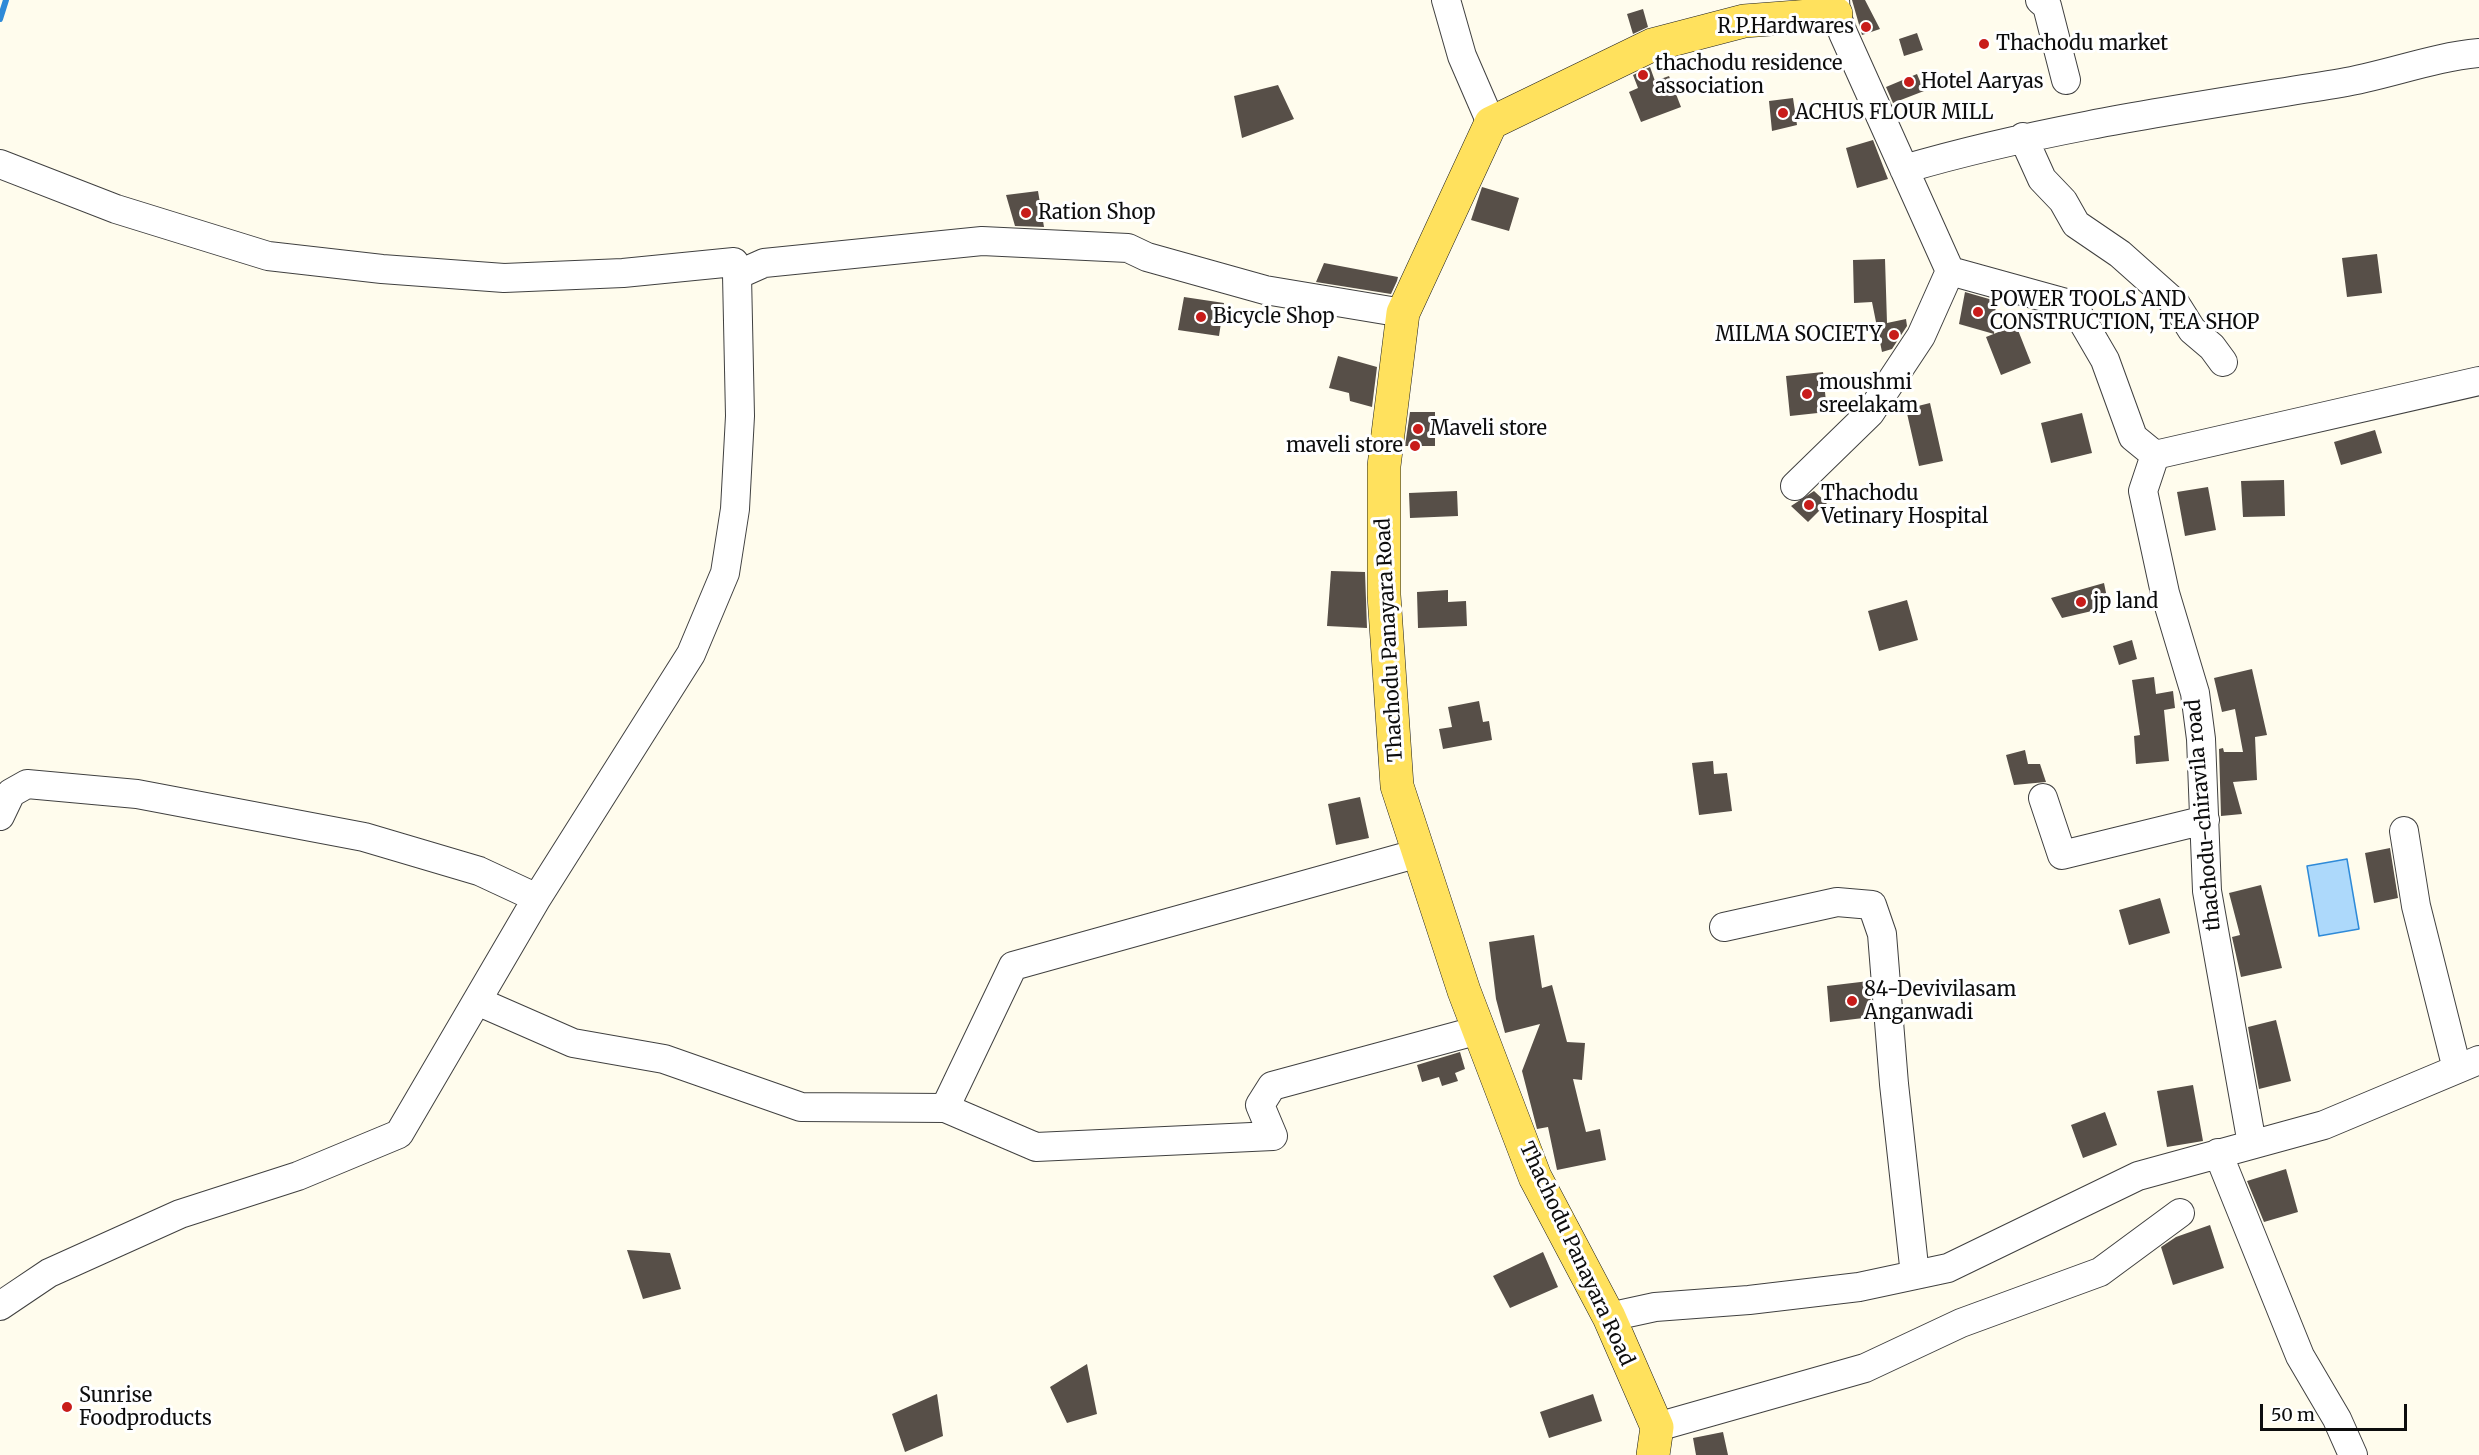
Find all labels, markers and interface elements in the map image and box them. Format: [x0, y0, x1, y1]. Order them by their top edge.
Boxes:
place label: R.P.Hardwares [1717, 15, 1854, 39]
marker: R.P.Hardwares [1859, 20, 1873, 34]
place label: Thachodu market [1996, 32, 2168, 56]
marker: Thachodu market [1977, 37, 1991, 51]
place label: thachodu residence association [1655, 52, 1843, 99]
marker: thachodu residence association [1636, 68, 1650, 82]
place label: Hotel Aaryas [1921, 70, 2044, 94]
marker: Hotel Aaryas [1902, 75, 1916, 89]
place label: ACHUS FLOUR MILL [1795, 101, 1993, 125]
marker: ACHUS FLOUR MILL [1776, 106, 1790, 120]
place label: Ration Shop [1038, 201, 1155, 225]
marker: Ration Shop [1019, 206, 1033, 220]
place label: POWER TOOLS AND CONSTRUCTION, TEA SHOP [1990, 288, 2259, 335]
place label: Bicycle Shop [1213, 305, 1335, 329]
marker: POWER TOOLS AND CONSTRUCTION, TEA SHOP [1971, 305, 1985, 319]
marker: Bicycle Shop [1194, 310, 1208, 324]
place label: MILMA SOCIETY [1715, 323, 1882, 347]
marker: MILMA SOCIETY [1887, 328, 1901, 342]
place label: moushmi sreelakam [1819, 371, 1918, 418]
marker: moushmi sreelakam [1800, 387, 1814, 401]
place label: Maveli store [1430, 417, 1547, 441]
marker: Maveli store [1411, 422, 1425, 436]
place label: maveli store [1286, 434, 1403, 458]
marker: maveli store [1408, 439, 1422, 453]
place label: Thachodu Vetinary Hospital [1821, 482, 1988, 529]
marker: Thachodu Vetinary Hospital [1802, 498, 1816, 512]
street label: Thachodu Panayara Road [1372, 517, 1408, 763]
place label: jp land [2093, 590, 2158, 614]
marker: jp land [2074, 595, 2088, 609]
street label: thachodu-chiravila road [2182, 698, 2226, 932]
place label: 84-Devivilasam Anganwadi [1864, 978, 2016, 1025]
marker: 84-Devivilasam Anganwadi [1845, 994, 1859, 1008]
street label: Thachodu Panayara Road [1513, 1138, 1639, 1370]
place label: Sunrise Foodproducts [79, 1384, 212, 1431]
scale bar [2263, 1392, 2410, 1430]
marker: Sunrise Foodproducts [60, 1400, 74, 1414]
text: 50 m [2271, 1403, 2315, 1426]

